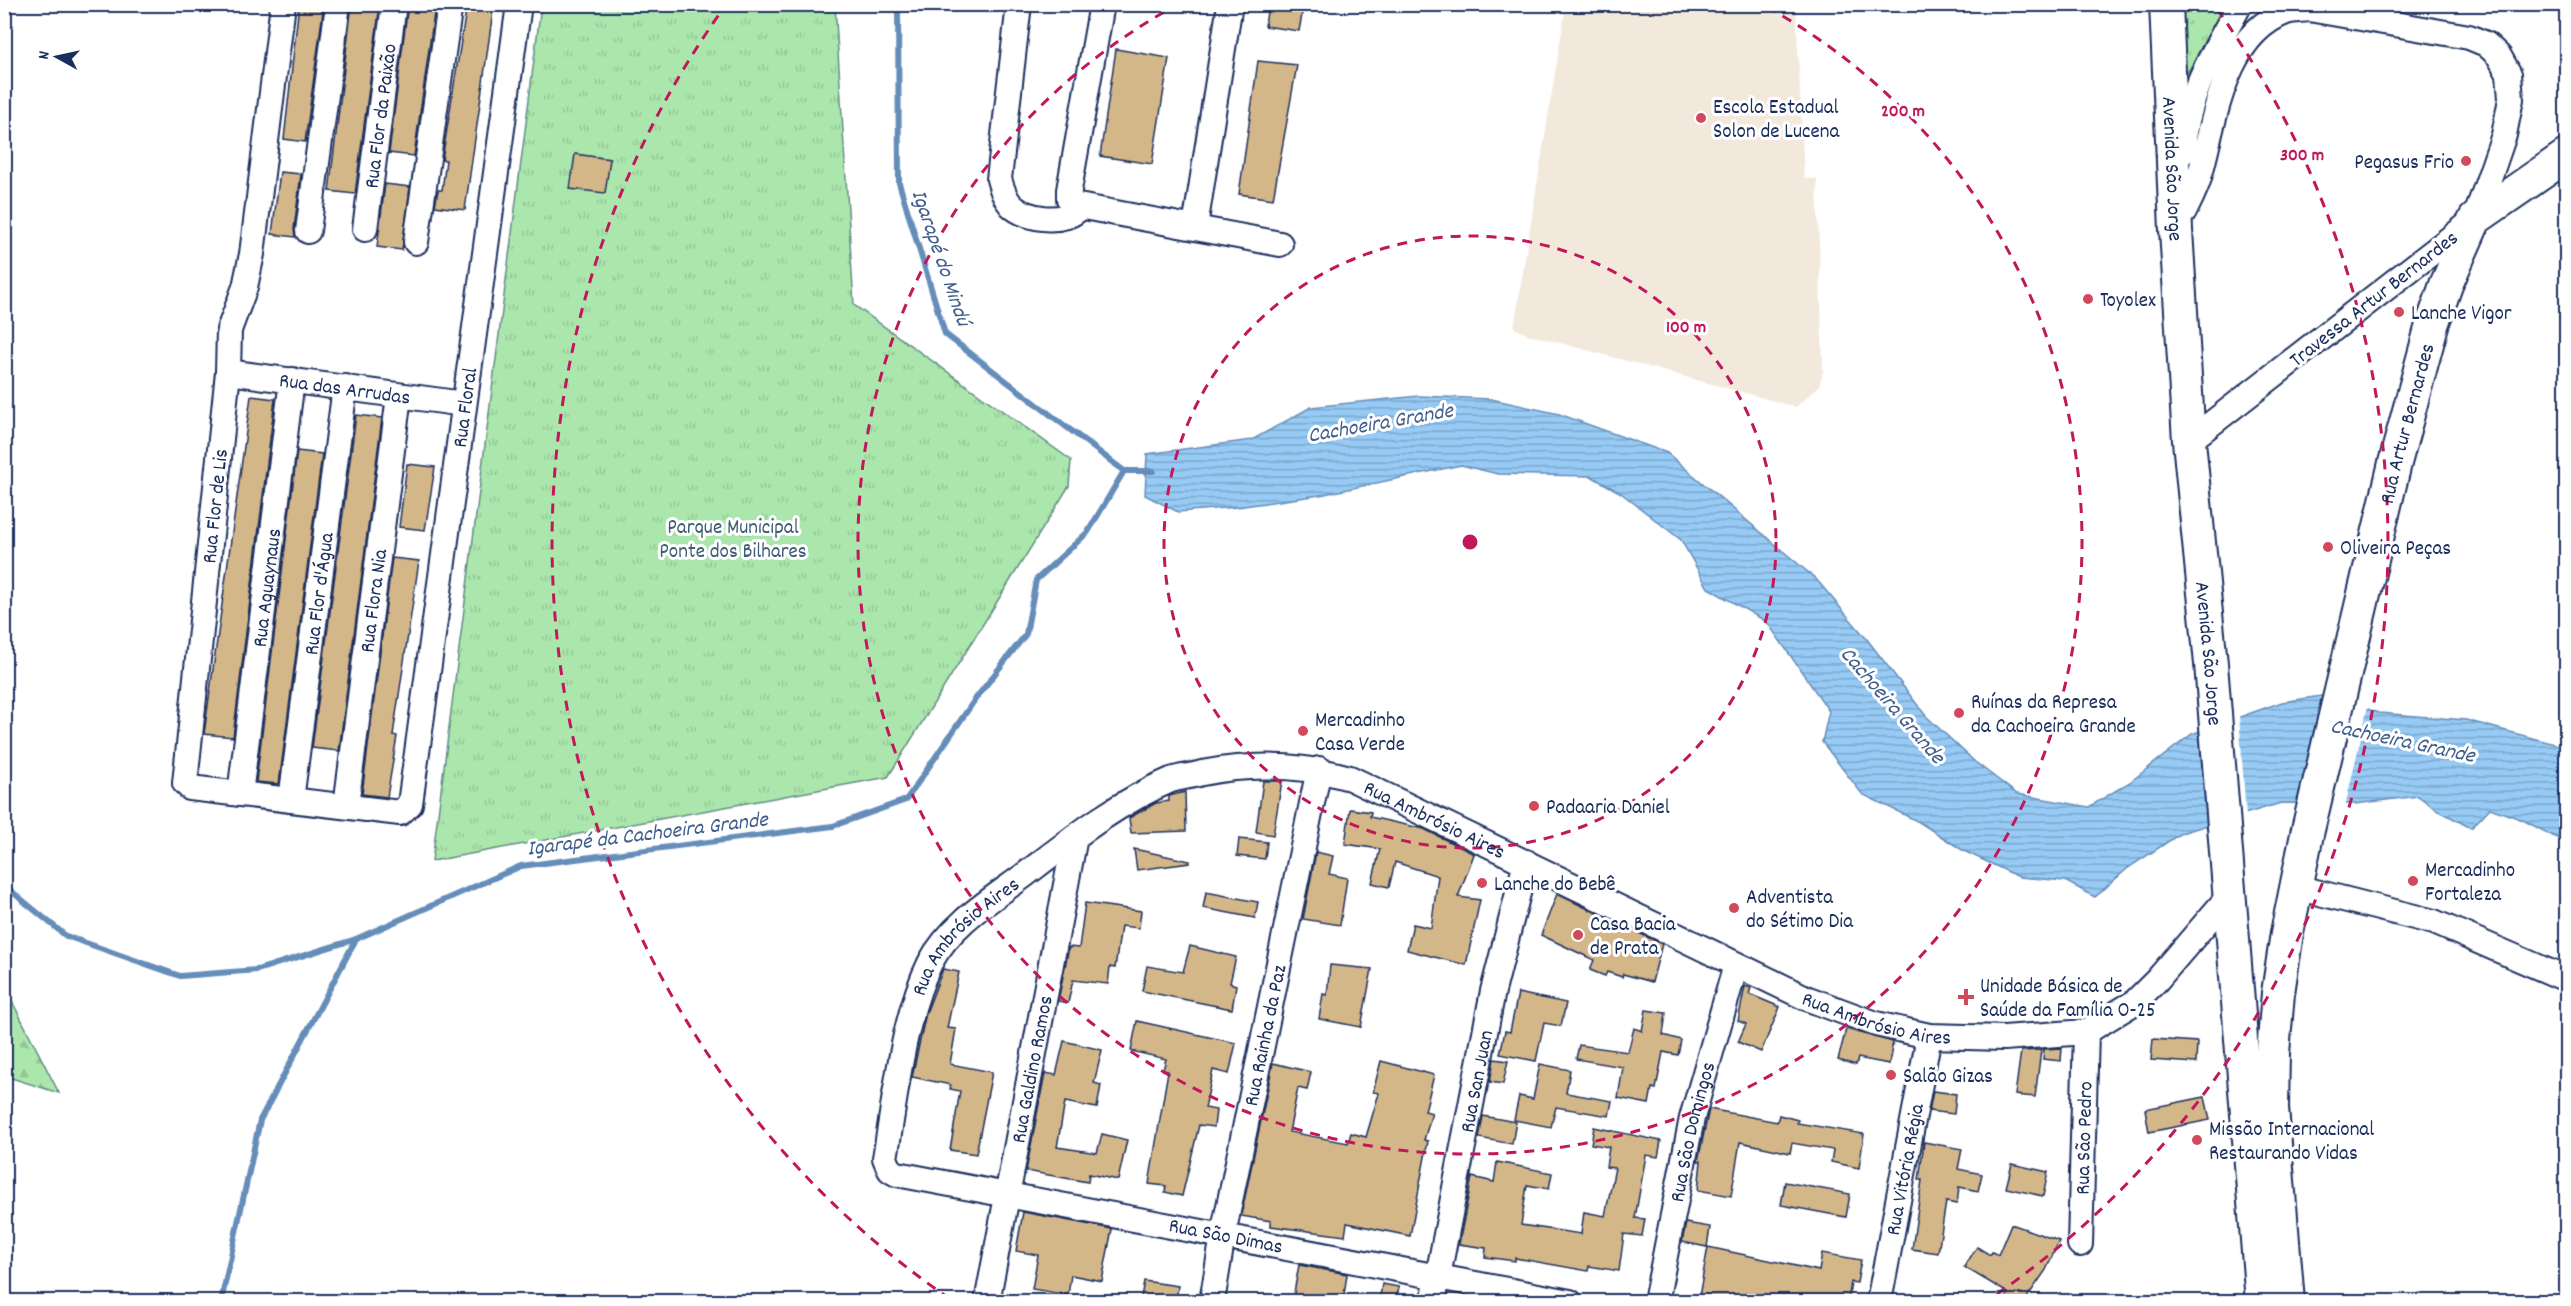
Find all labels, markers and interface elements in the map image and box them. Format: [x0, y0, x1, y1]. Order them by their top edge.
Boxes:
north arrow [27, 27, 87, 87]
street label: Rua Flor da Paixão [358, 42, 407, 191]
text: N [33, 50, 57, 61]
place label: Escola Estadual Solon de Lucena [1713, 94, 1840, 148]
street label: Avenida São Jorge [2152, 96, 2189, 242]
text: 200 m [1881, 100, 1925, 125]
marker: Escola Estadual Solon de Lucena [1694, 111, 1708, 125]
text: 300 m [2280, 144, 2324, 169]
place label: Pegasus Frio [2354, 149, 2454, 179]
marker: Pegasus Frio [2459, 154, 2473, 168]
water label: Igarapé do Mindú [902, 186, 978, 333]
street label: Travessa Artur Bernardes [2284, 225, 2466, 376]
place label: Toyolex [2100, 287, 2156, 317]
marker: Toyolex [2081, 292, 2095, 306]
place label: Lanche Vigor [2411, 300, 2512, 330]
marker: Lanche Vigor [2392, 305, 2406, 319]
text: 100 m [1666, 316, 1706, 341]
street label: Rua Artur Bernardes [2374, 340, 2444, 507]
street label: Rua Floral [447, 366, 487, 450]
street label: Rua das Arrudas [277, 367, 412, 415]
water label: Cachoeira Grande [1306, 396, 1457, 452]
street label: Rua Flor de Lis [196, 447, 238, 565]
park label: Parque Municipal Ponte dos Bilhares [659, 514, 807, 568]
street label: Rua Aguaynaus [247, 527, 291, 649]
street label: Rua Flor d'Água [298, 530, 344, 657]
centre of rings [1460, 532, 1480, 552]
place label: Oliveira Peças [2340, 535, 2451, 565]
marker: Oliveira Peças [2321, 540, 2335, 554]
street label: Rua Flora Nia [354, 546, 397, 655]
street label: Avenida São Jorge [2185, 580, 2228, 727]
water label: Cachoeira Grande [1831, 641, 1952, 773]
place label: Ruínas da Represa da Cachoeira Grande [1971, 689, 2136, 743]
marker: Ruínas da Represa da Cachoeira Grande [1952, 706, 1966, 720]
place label: Mercadinho Casa Verde [1315, 707, 1405, 761]
water label: Cachoeira Grande [2327, 712, 2479, 773]
marker: Mercadinho Casa Verde [1296, 724, 1310, 738]
street label: Rua Ambrósio Aires [1358, 775, 1510, 869]
place label: Padaaria Daniel [1546, 794, 1670, 824]
marker: Padaaria Daniel [1527, 799, 1541, 813]
water label: Igarapé da Cachoeira Grande [525, 805, 771, 866]
place label: Mercadinho Fortaleza [2425, 857, 2515, 911]
street label: Rua Ambrósio Aires [906, 871, 1027, 1001]
place label: Lanche do Bebê [1494, 871, 1616, 901]
marker: Mercadinho Fortaleza [2406, 874, 2420, 888]
marker: Lanche do Bebê [1475, 876, 1489, 890]
place label: Adventista do Sétimo Dia [1746, 884, 1854, 938]
marker: Adventista do Sétimo Dia [1727, 901, 1741, 915]
place label: Casa Bacia de Prata [1590, 911, 1677, 965]
marker: Casa Bacia de Prata [1571, 928, 1585, 942]
street label: Rua Rainha da Paz [1238, 962, 1296, 1109]
place label: Unidade Básica de Saúde da Família O-25 [1980, 973, 2156, 1027]
street label: Rua Ambrósio Aires [1797, 986, 1951, 1055]
marker: Unidade Básica de Saúde da Família O-25 [1957, 988, 1975, 1006]
street label: Rua Galdino Ramos [1005, 993, 1063, 1146]
street label: Rua San Juan [1454, 1028, 1503, 1135]
street label: Rua São Domingos [1664, 1059, 1725, 1205]
place label: Salão Gizas [1903, 1063, 1993, 1093]
marker: Salão Gizas [1884, 1068, 1898, 1082]
street label: Rua São Pedro [2069, 1081, 2103, 1195]
street label: Rua Vitória Régia [1880, 1100, 1934, 1238]
place label: Missão Internacional Restaurando Vidas [2209, 1116, 2374, 1170]
marker: Missão Internacional Restaurando Vidas [2190, 1133, 2204, 1147]
street label: Rua São Dimas [1166, 1212, 1285, 1264]

